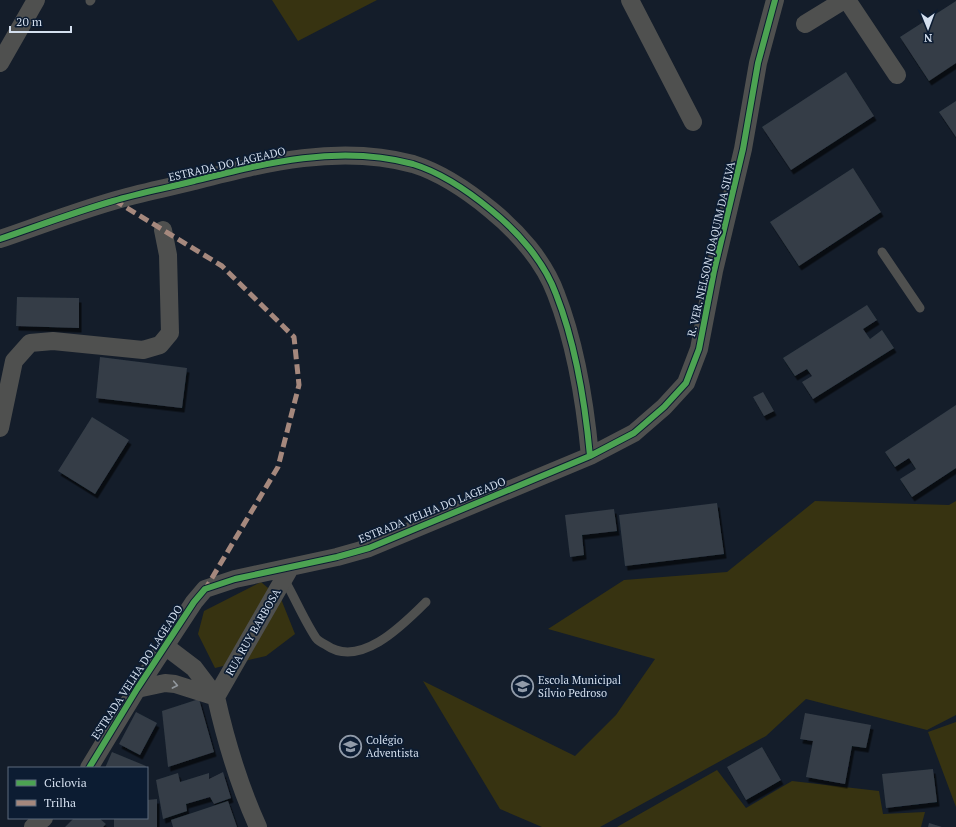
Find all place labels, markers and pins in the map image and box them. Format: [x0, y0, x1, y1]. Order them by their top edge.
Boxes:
school or university icon: Escola Municipal Sílvio Pedroso [509, 673, 535, 699]
place label: Escola Municipal Sílvio Pedroso [538, 673, 621, 700]
school or university icon: Colégio Adventista [337, 733, 363, 759]
place label: Colégio Adventista [366, 733, 419, 760]

